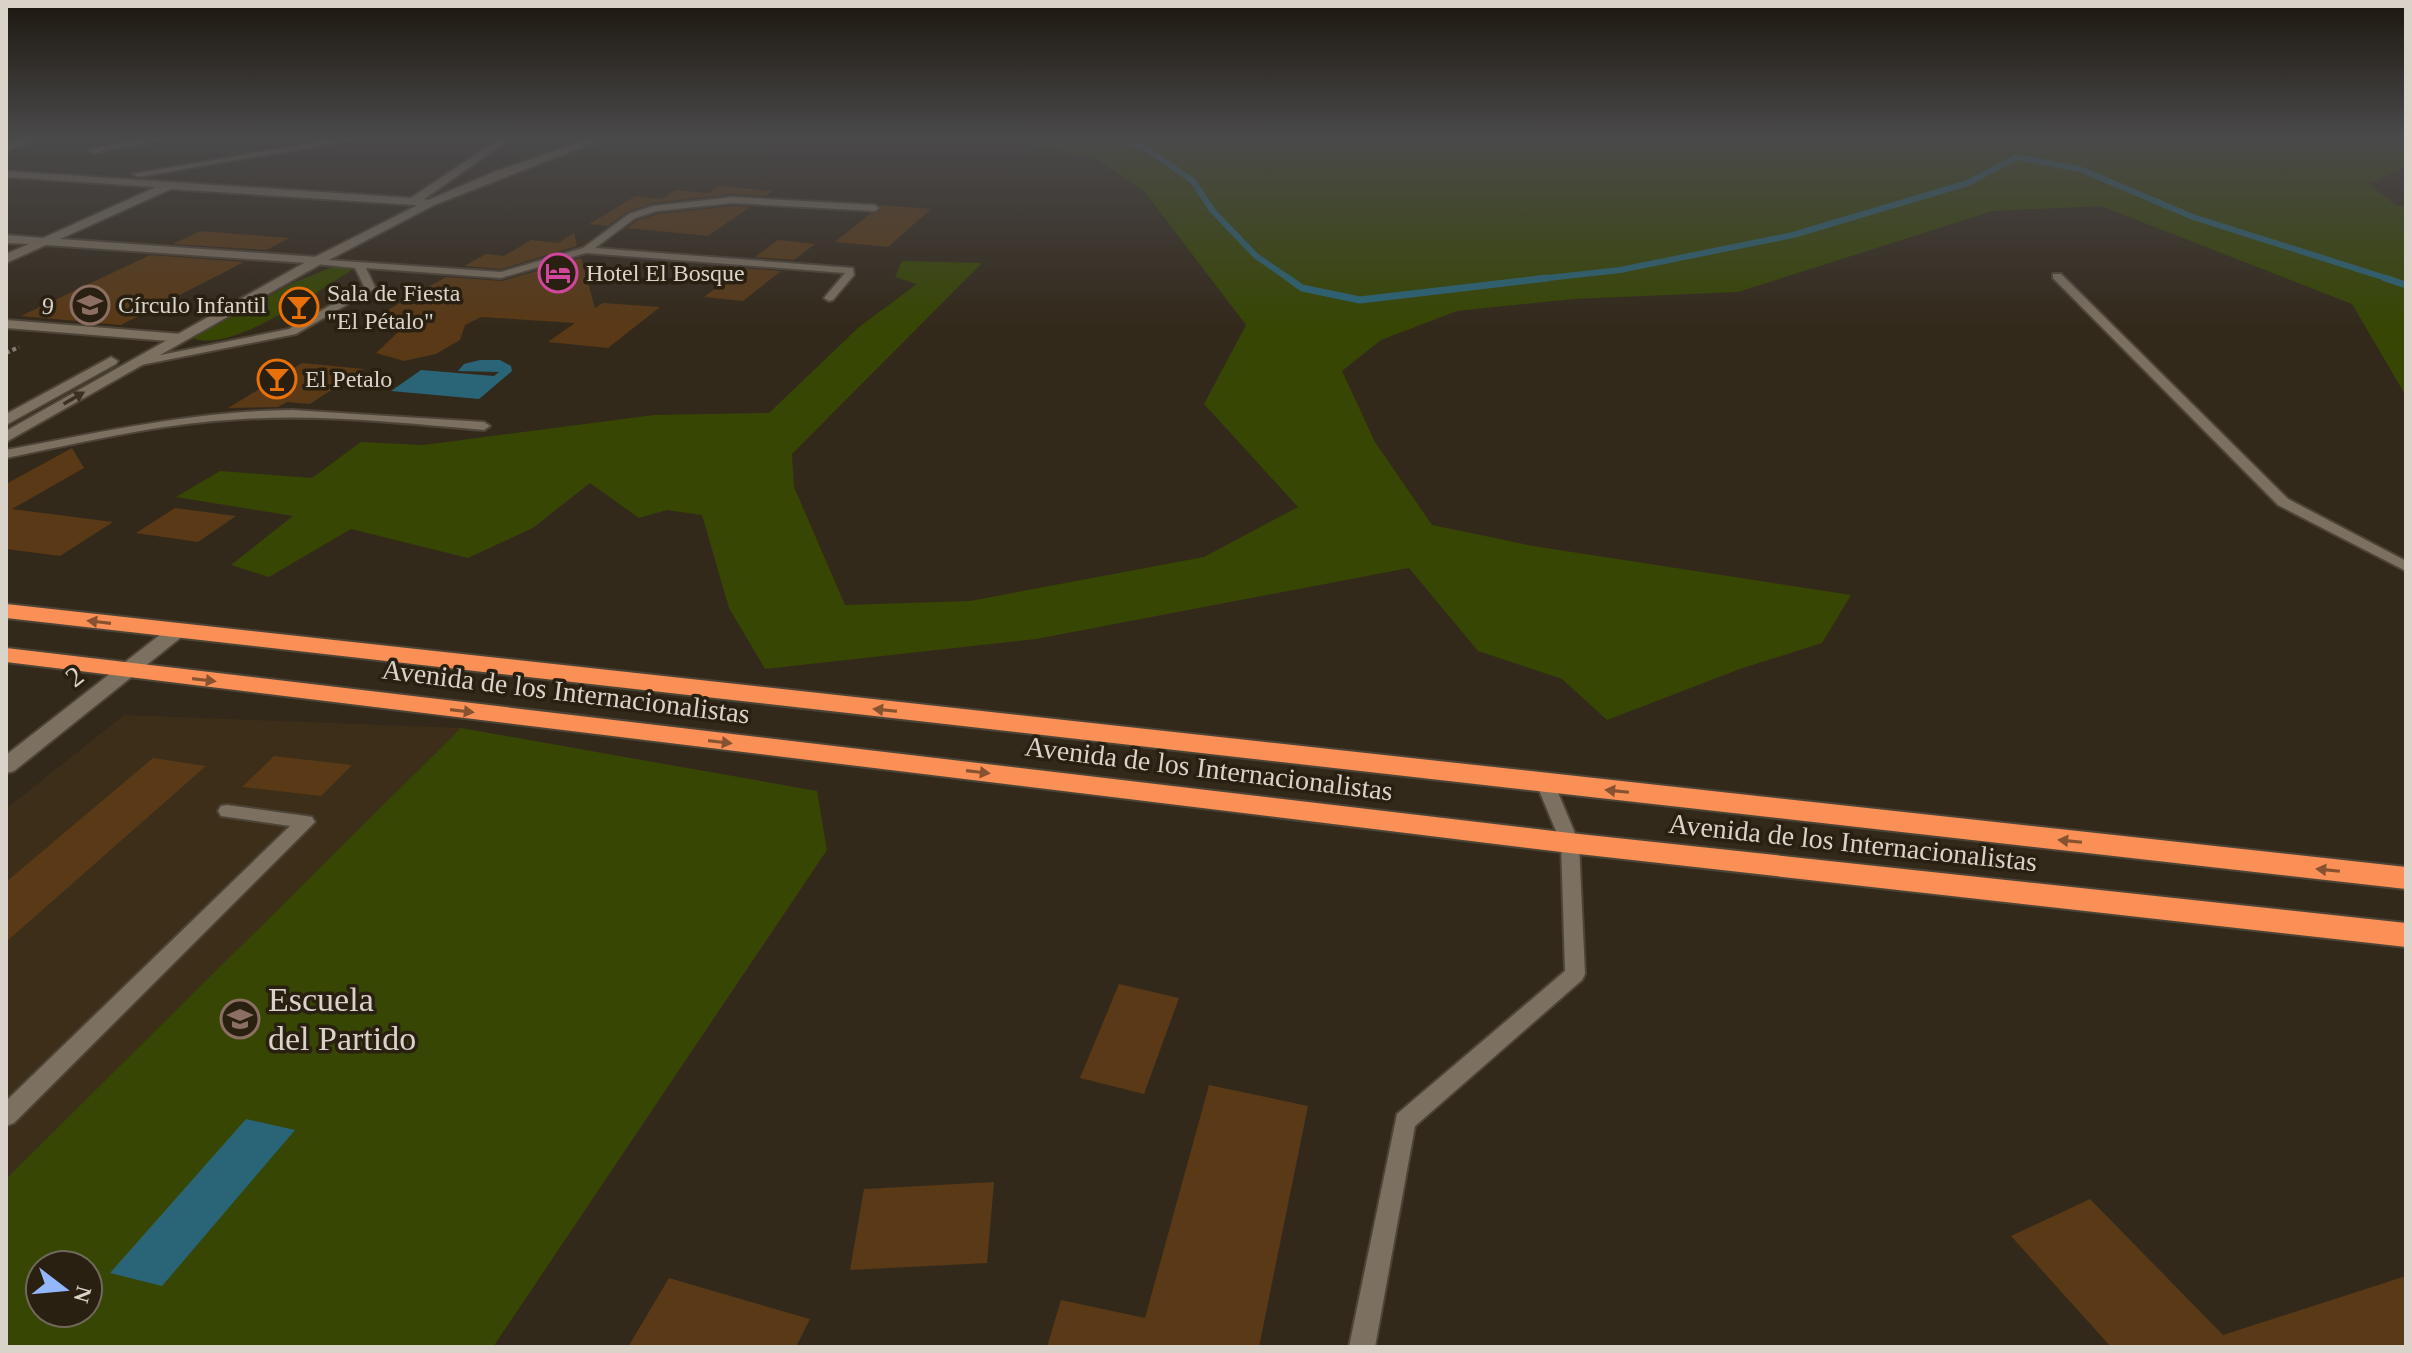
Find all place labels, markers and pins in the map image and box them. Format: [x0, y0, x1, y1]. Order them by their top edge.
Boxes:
hotel icon: Hotel El Bosque [537, 252, 579, 294]
place label: Hotel El Bosque [586, 260, 745, 286]
place label: Sala de Fiesta "El Pétalo" [327, 280, 461, 334]
school or university icon: Círculo Infantil [69, 284, 111, 326]
bar icon: Sala de Fiesta "El Pétalo" [278, 286, 320, 328]
place label: Círculo Infantil [118, 292, 267, 318]
bar icon: El Petalo [256, 358, 298, 400]
place label: El Petalo [305, 366, 392, 392]
place label: Escuela del Partido [268, 981, 416, 1057]
school or university icon: Escuela del Partido [219, 998, 261, 1040]

